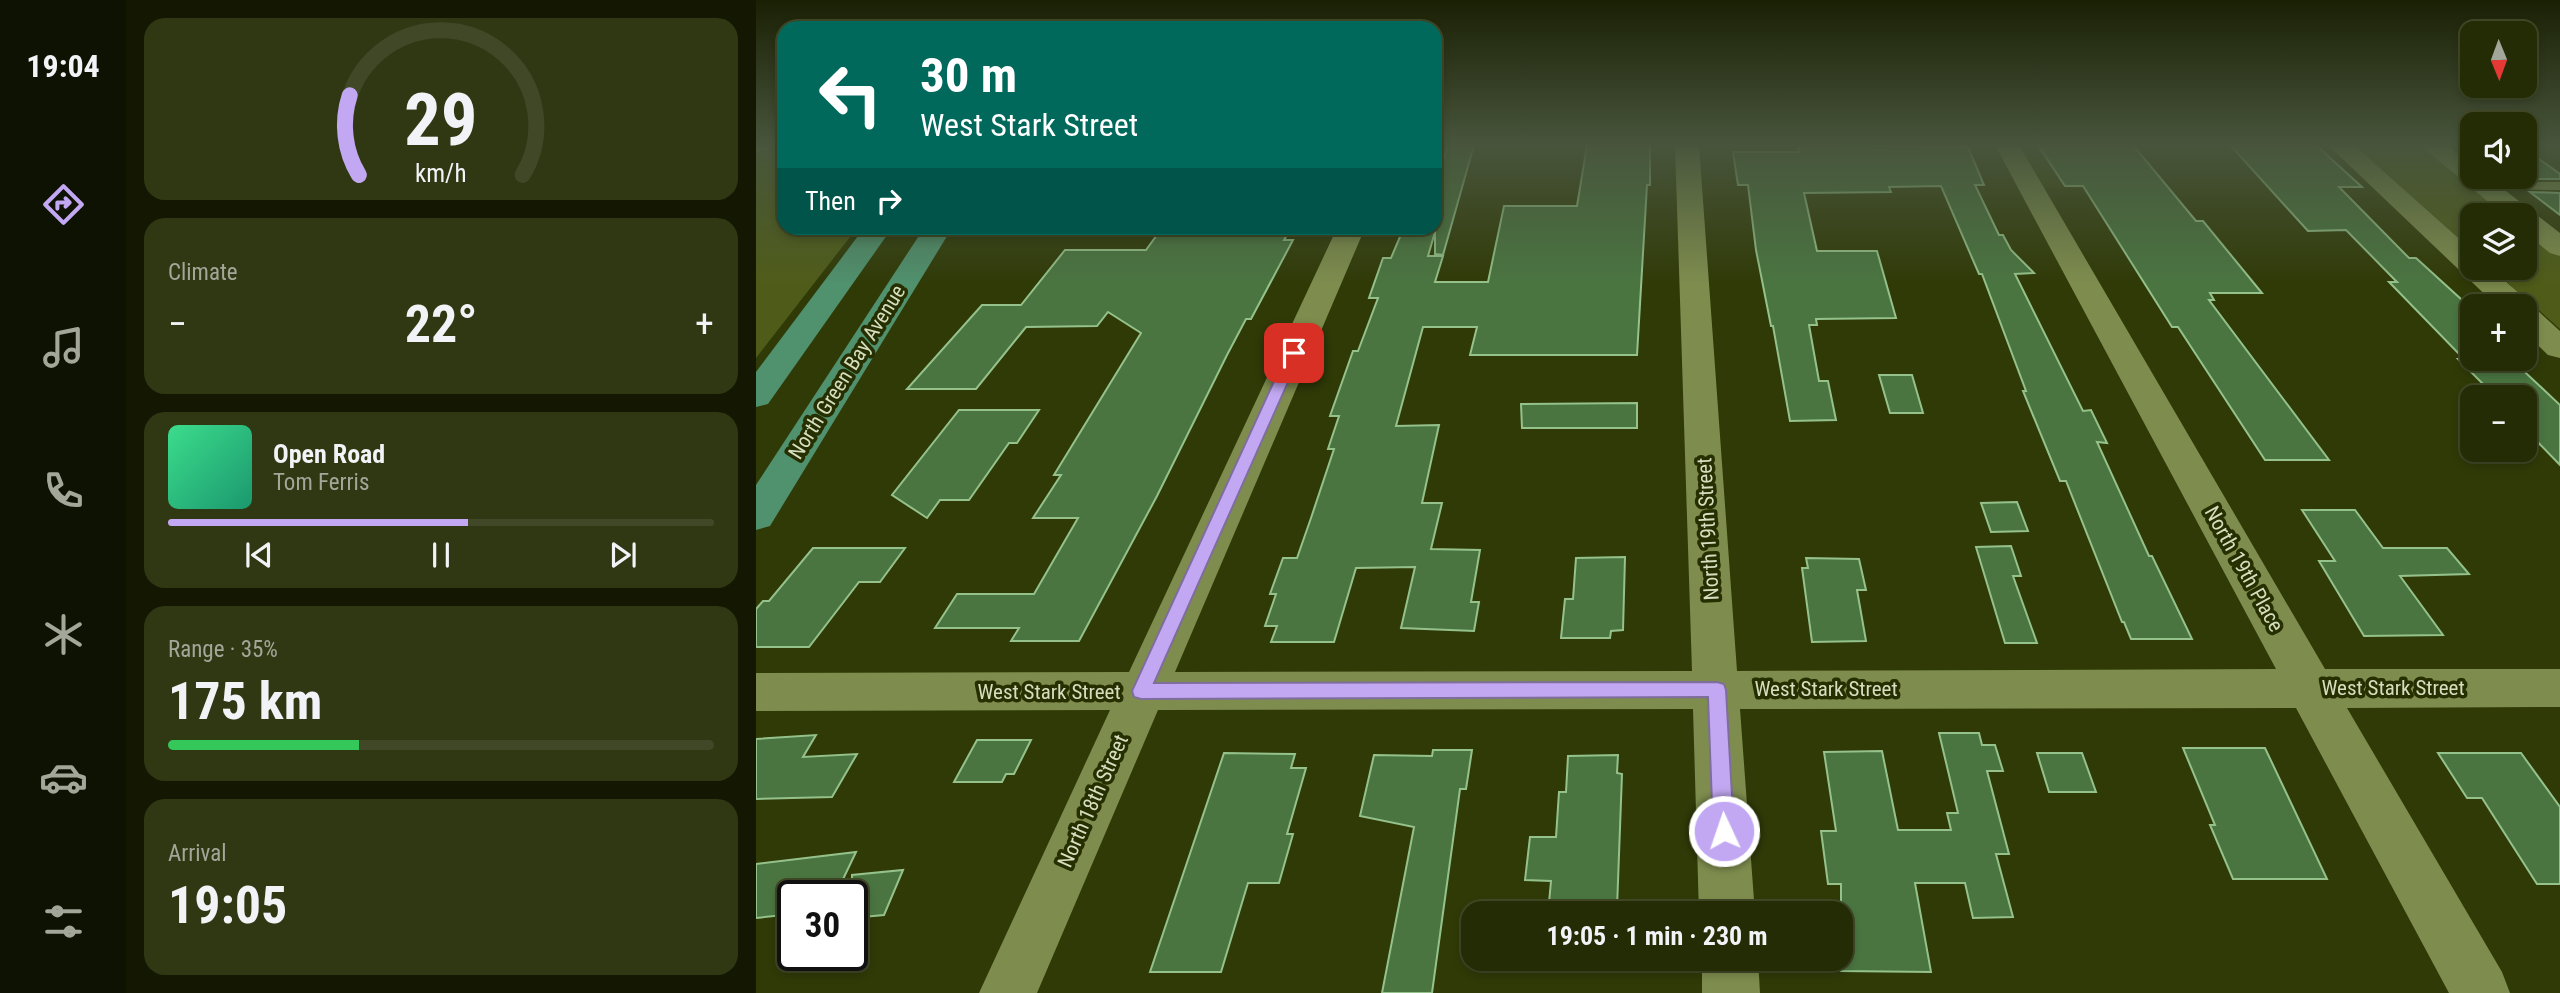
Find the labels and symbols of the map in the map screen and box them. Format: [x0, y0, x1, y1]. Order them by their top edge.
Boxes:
north arrow [2460, 21, 2538, 98]
street label: North Green Bay Avenue [784, 281, 910, 463]
pin [1264, 323, 1324, 383]
street label: North 19th Street [1692, 457, 1724, 601]
street label: North 19th Place [2200, 502, 2288, 636]
street label: West Stark Street [2321, 676, 2465, 700]
street label: West Stark Street [1754, 677, 1898, 701]
street label: West Stark Street [977, 680, 1121, 704]
street label: North 18th Street [1053, 731, 1133, 871]
position arrow [1687, 794, 1761, 868]
speed limit sign: 30 [777, 880, 868, 971]

